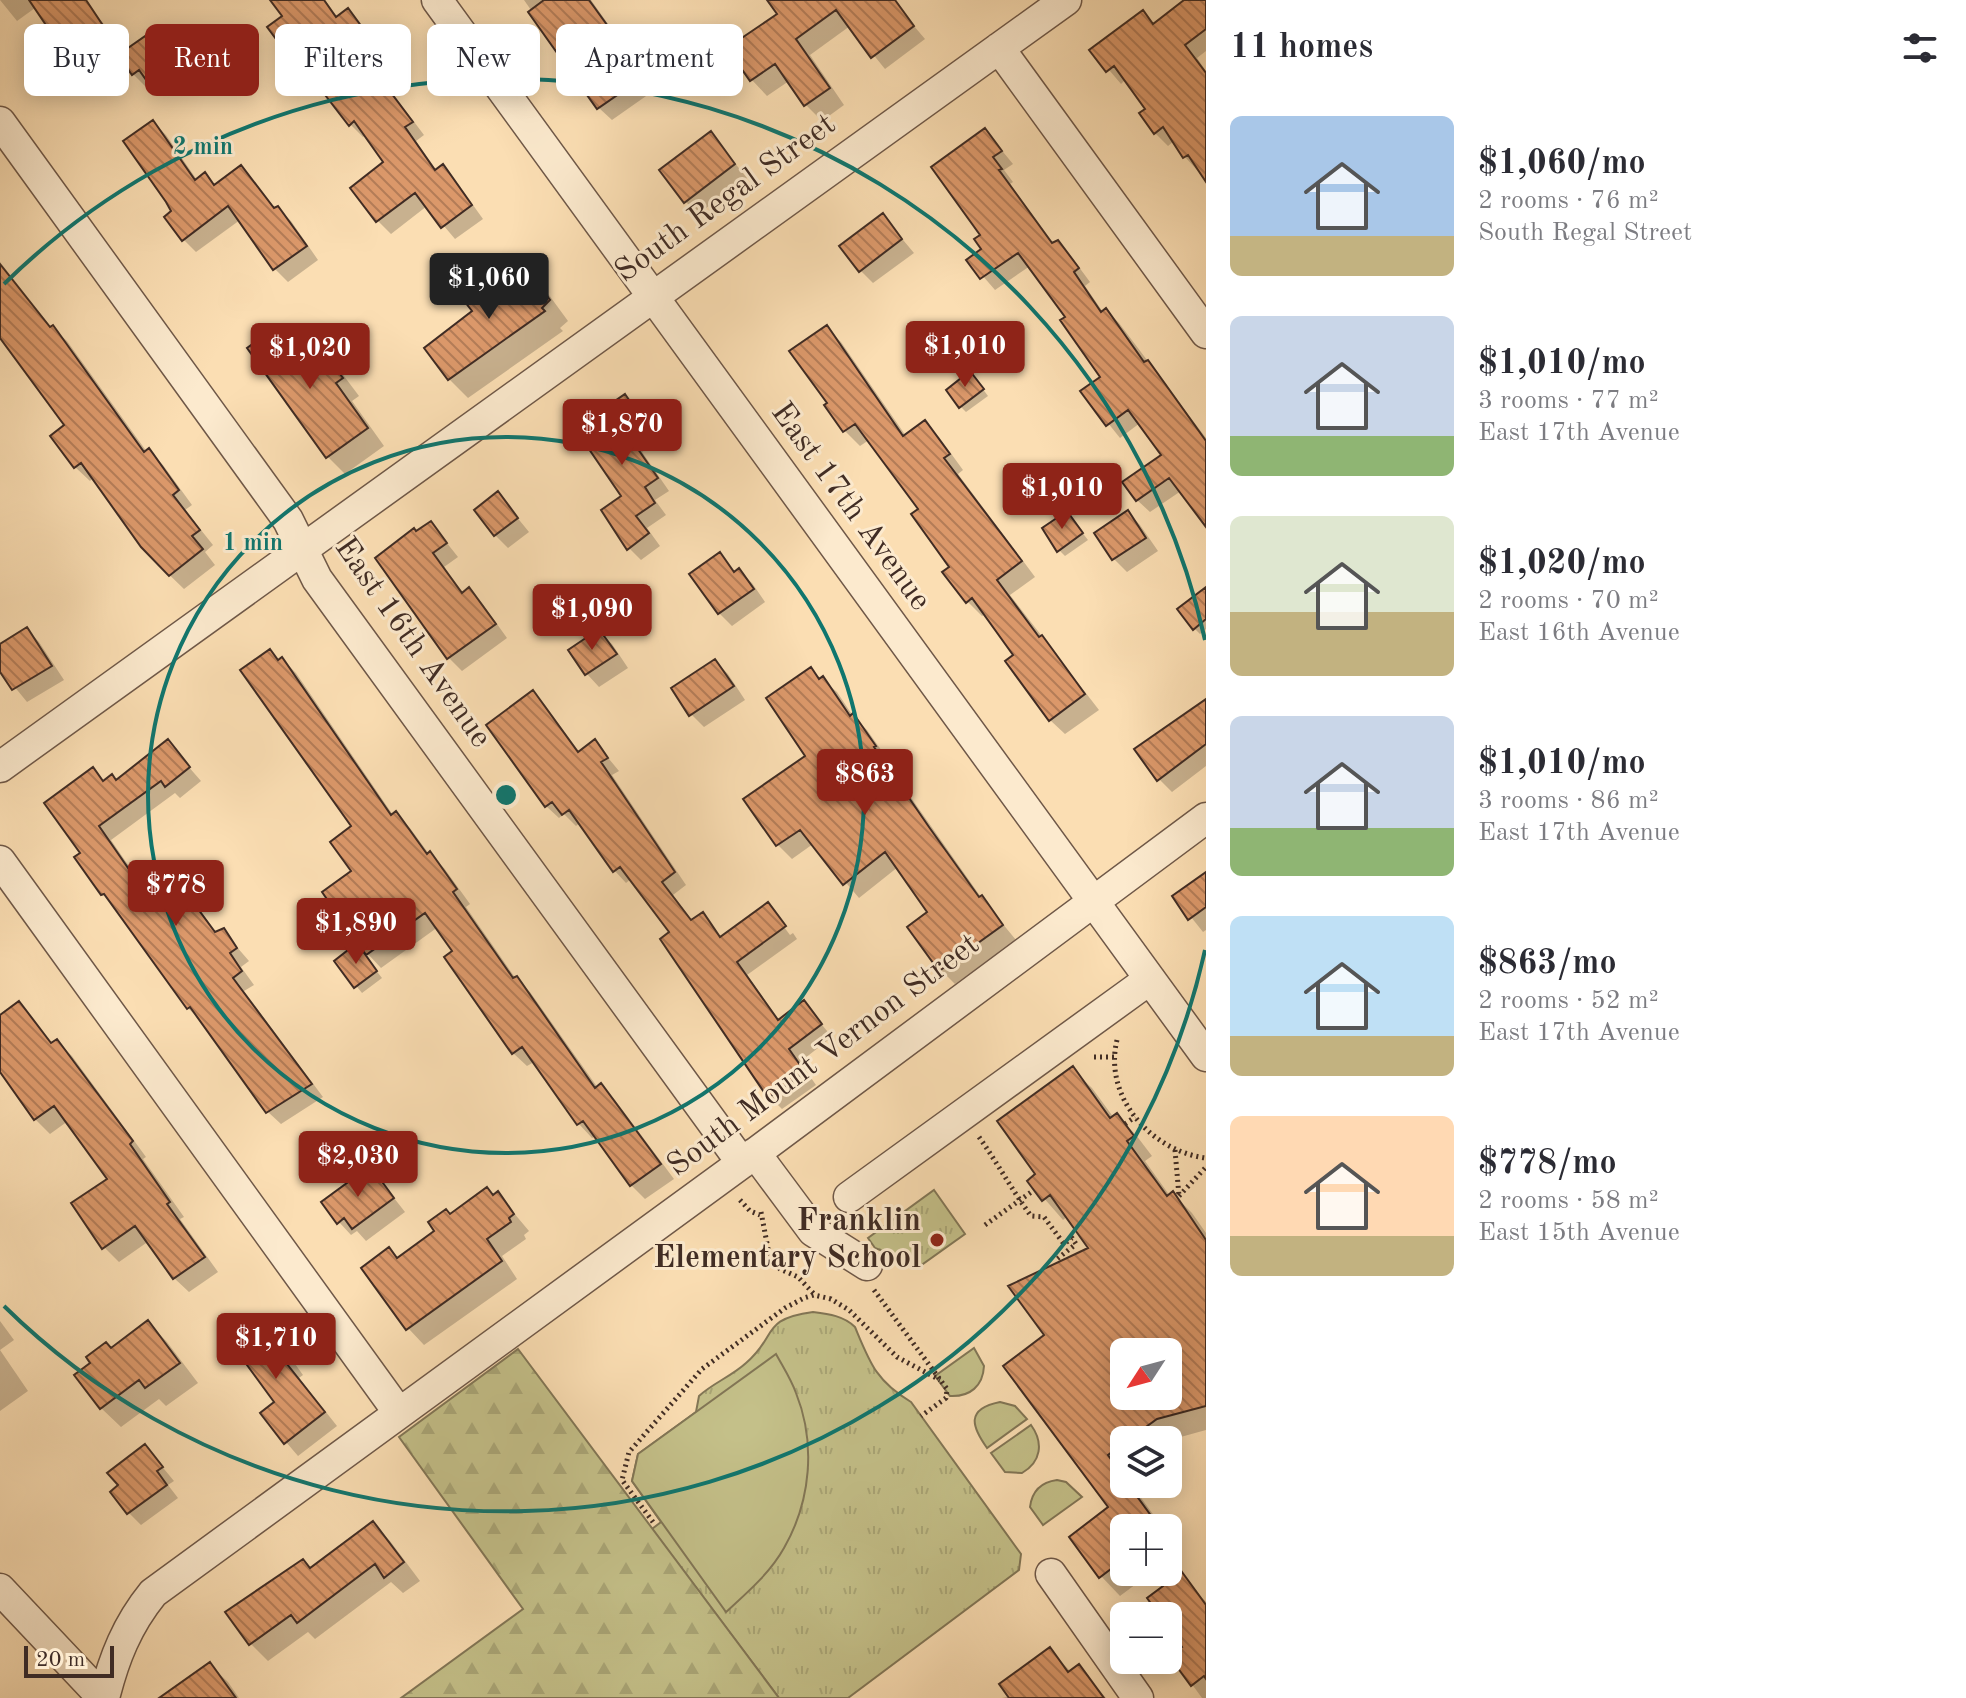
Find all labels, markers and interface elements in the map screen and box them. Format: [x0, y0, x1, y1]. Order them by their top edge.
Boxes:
chip: Buy [24, 24, 129, 96]
chip: Rent [145, 24, 259, 96]
chip: Filters [275, 24, 411, 96]
chip: New [427, 24, 540, 96]
chip: Apartment [556, 24, 743, 96]
icon: filters [1898, 26, 1942, 70]
text: 11 homes [1230, 31, 1373, 65]
street label: South Regal Street [610, 109, 842, 289]
text: 2 min [173, 136, 233, 160]
text: $1,060/mo [1478, 147, 1646, 181]
icon: home [1294, 148, 1390, 244]
text: 2 rooms · 76 m² [1478, 188, 1659, 214]
text: South Regal Street [1478, 220, 1692, 246]
pin: $1,060 [424, 253, 554, 321]
text: $1,060 [448, 266, 530, 292]
pin: $1,010 [900, 321, 1030, 389]
pin: $1,020 [245, 323, 375, 391]
text: $1,010 [924, 334, 1006, 360]
text: $1,020 [269, 336, 351, 362]
text: $1,010/mo [1478, 347, 1646, 381]
icon: home [1294, 348, 1390, 444]
text: 3 rooms · 77 m² [1478, 388, 1659, 414]
street label: East 17th Avenue [764, 397, 936, 617]
pin: $1,870 [557, 399, 687, 467]
text: $1,870 [581, 412, 663, 438]
text: East 17th Avenue [1478, 420, 1680, 446]
pin: $1,010 [997, 463, 1127, 531]
text: $1,010 [1021, 476, 1103, 502]
text: 1 min [223, 532, 283, 556]
street label: East 16th Avenue [328, 532, 496, 754]
text: $1,020/mo [1478, 547, 1646, 581]
icon: home [1294, 548, 1390, 644]
pin: $1,090 [527, 584, 657, 652]
text: 2 rooms · 70 m² [1478, 588, 1659, 614]
text: $1,090 [551, 597, 633, 623]
text: East 16th Avenue [1478, 620, 1680, 646]
text: $1,010/mo [1478, 747, 1646, 781]
icon: home [1294, 748, 1390, 844]
pin: $863 [818, 749, 912, 817]
text: $863 [835, 762, 895, 788]
centre of rings [492, 781, 520, 809]
text: 3 rooms · 86 m² [1478, 788, 1659, 814]
text: East 17th Avenue [1478, 820, 1680, 846]
pin: $778 [129, 860, 223, 928]
text: $778 [146, 873, 206, 899]
pin: $1,890 [291, 898, 421, 966]
text: $1,890 [315, 911, 397, 937]
street label: South Mount Vernon Street [662, 929, 986, 1183]
text: $863/mo [1478, 947, 1617, 981]
icon: home [1294, 948, 1390, 1044]
text: 2 rooms · 52 m² [1478, 988, 1659, 1014]
text: East 17th Avenue [1478, 1020, 1680, 1046]
pin: $2,030 [293, 1131, 423, 1199]
text: $2,030 [317, 1144, 399, 1170]
text: $778/mo [1478, 1147, 1617, 1181]
icon: home [1294, 1148, 1390, 1244]
text: 2 rooms · 58 m² [1478, 1188, 1659, 1214]
place label: Franklin Elementary School [653, 1206, 921, 1275]
text: East 15th Avenue [1478, 1220, 1680, 1246]
marker: Franklin Elementary School [928, 1231, 946, 1249]
pin: $1,710 [211, 1313, 341, 1381]
text: $1,710 [235, 1326, 317, 1352]
north arrow [1110, 1338, 1182, 1410]
map controls [1110, 1338, 1182, 1674]
button: layers [1110, 1426, 1182, 1498]
button: + [1110, 1514, 1182, 1586]
button: − [1110, 1602, 1182, 1674]
scale bar [24, 1642, 114, 1678]
text: 20 m [36, 1649, 85, 1671]

